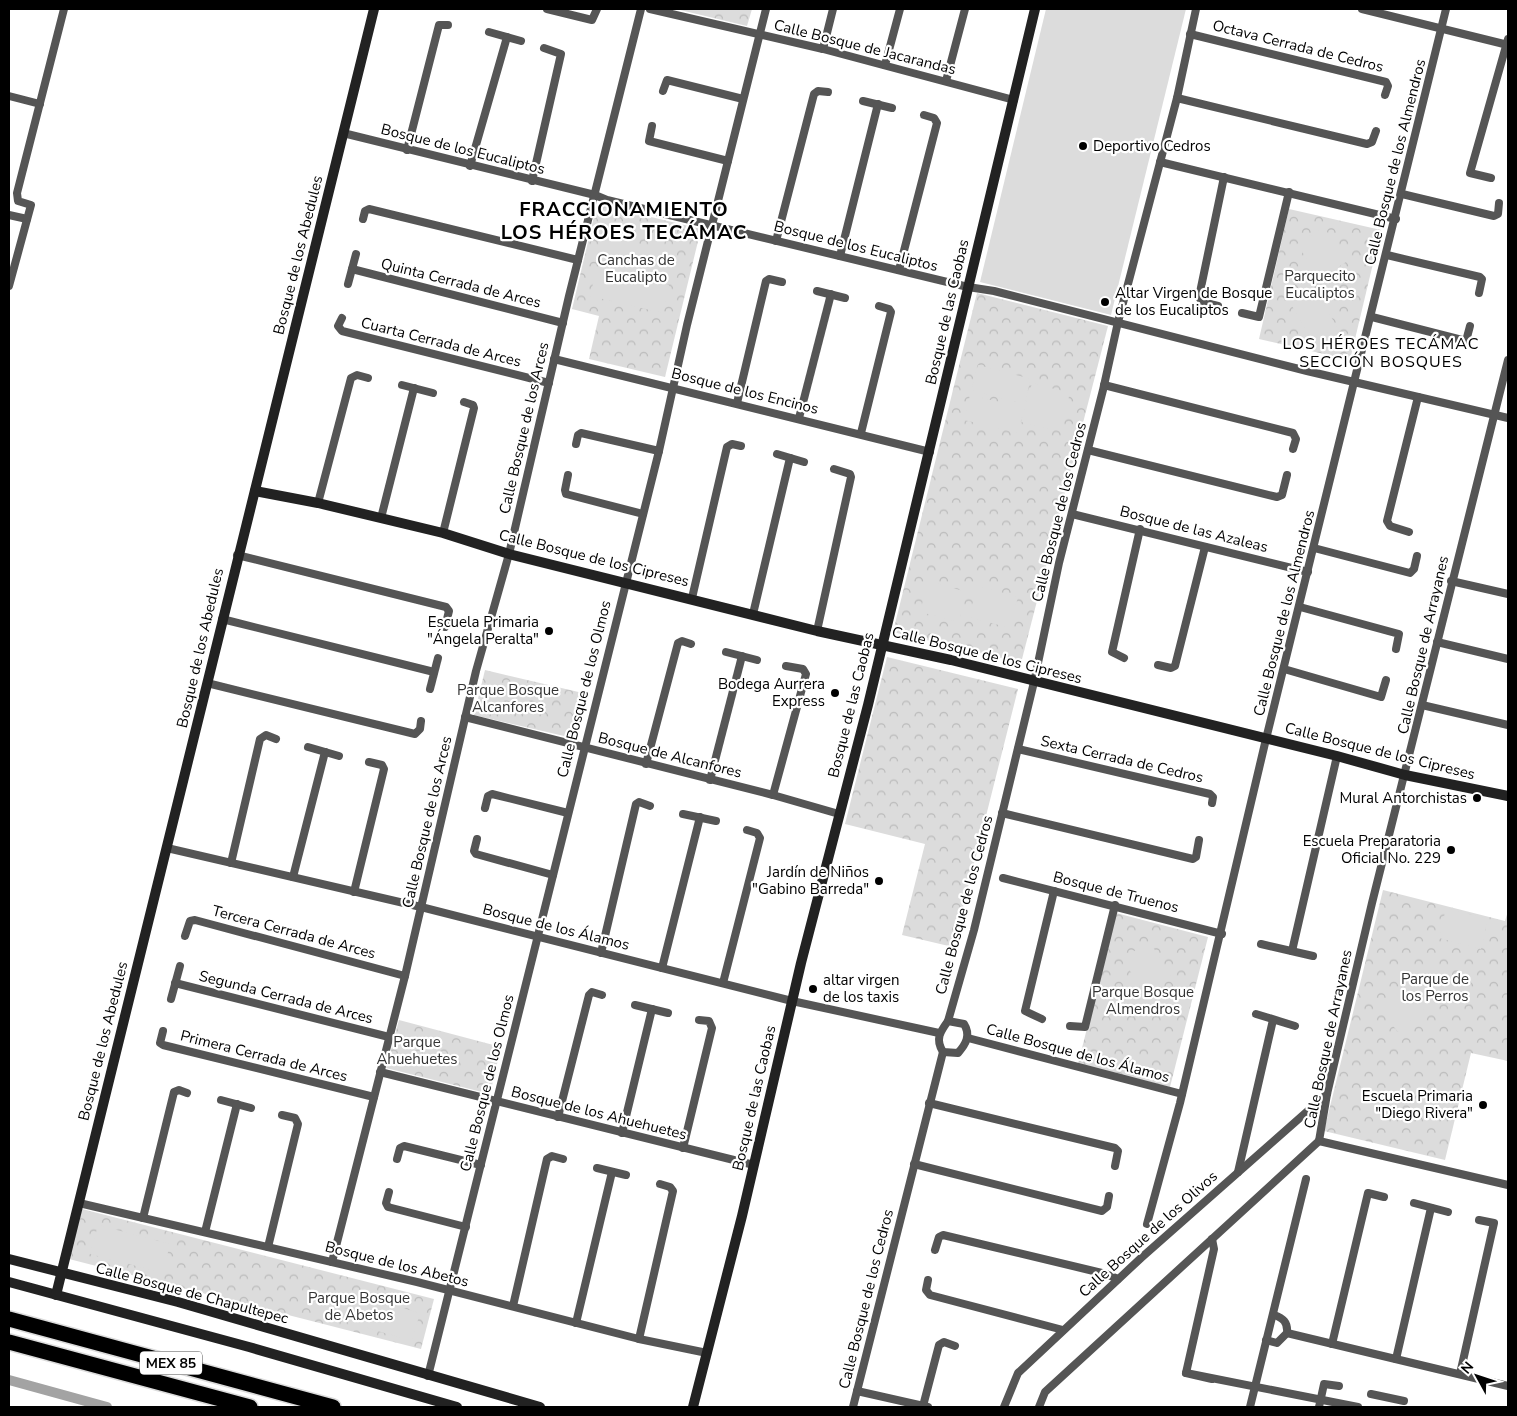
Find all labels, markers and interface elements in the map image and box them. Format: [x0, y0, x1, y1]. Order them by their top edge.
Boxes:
street label: Calle Bosque de Jacarandas [772, 15, 958, 79]
street label: Octava Cerrada de Cedros [1210, 15, 1386, 77]
street label: Calle Bosque de los Almendros [1360, 57, 1430, 267]
street label: Bosque de los Eucaliptos [379, 119, 547, 179]
place label: Deportivo Cedros [1093, 136, 1211, 156]
marker: Deportivo Cedros [1077, 140, 1089, 152]
street label: Bosque de los Abedules [269, 173, 327, 337]
district label: FRACCIONAMIENTO LOS HÉROES TECÁMAC [501, 196, 747, 246]
street label: Bosque de los Eucaliptos [772, 216, 940, 276]
street label: Bosque de las Caobas [921, 237, 973, 387]
park label: Canchas de Eucalipto [597, 250, 675, 287]
street label: Quinta Cerrada de Arces [379, 253, 543, 313]
park label: Parquecito Eucaliptos [1284, 266, 1356, 303]
place label: Altar Virgen de Bosque de los Eucaliptos [1115, 283, 1272, 320]
marker: Altar Virgen de Bosque de los Eucaliptos [1099, 296, 1111, 308]
street label: Cuarta Cerrada de Arces [359, 312, 523, 372]
district label: LOS HÉROES TECÁMAC SECCIÓN BOSQUES [1283, 333, 1479, 373]
street label: Calle Bosque de los Arces [494, 340, 554, 516]
street label: Bosque de los Encinos [669, 363, 821, 419]
street label: Calle Bosque de los Cedros [1027, 420, 1091, 604]
street label: Bosque de las Azaleas [1118, 501, 1270, 557]
street label: Calle Bosque de los Almendros [1249, 508, 1319, 718]
street label: Calle Bosque de los Cipreses [497, 525, 691, 591]
street label: Calle Bosque de Arrayanes [1393, 554, 1453, 736]
street label: Bosque de los Abedules [172, 566, 228, 730]
street label: Calle Bosque de los Olmos [552, 598, 616, 780]
place label: Escuela Primaria "Ángela Peralta" [427, 612, 539, 649]
street label: Calle Bosque de los Cipreses [890, 622, 1084, 688]
marker: Escuela Primaria "Ángela Peralta" [543, 625, 555, 637]
street label: Bosque de las Caobas [823, 630, 879, 780]
place label: Bodega Aurrera Express [718, 674, 825, 711]
park label: Parque Bosque Alcanfores [457, 680, 559, 717]
marker: Bodega Aurrera Express [829, 687, 841, 699]
street label: Calle Bosque de los Cipreses [1283, 718, 1477, 784]
street label: Bosque de Alcanfores [596, 727, 744, 783]
street label: Sexta Cerrada de Cedros [1039, 731, 1205, 787]
street label: Calle Bosque de los Arces [397, 734, 457, 910]
place label: Mural Antorchistas [1339, 788, 1467, 808]
marker: Mural Antorchistas [1471, 792, 1483, 804]
street label: Calle Bosque de los Cedros [930, 813, 998, 997]
place label: Escuela Preparatoria Oficial No. 229 [1303, 831, 1441, 868]
marker: Escuela Preparatoria Oficial No. 229 [1445, 844, 1457, 856]
place label: Jardín de Niños "Gabino Barreda" [752, 862, 869, 899]
street label: Bosque de Truenos [1051, 867, 1181, 917]
marker: Jardín de Niños "Gabino Barreda" [873, 875, 885, 887]
street label: Bosque de los Álamos [480, 899, 632, 955]
street label: Tercera Cerrada de Arces [210, 901, 378, 963]
street label: Calle Bosque de Arrayanes [1299, 948, 1357, 1130]
street label: Bosque de los Abedules [74, 959, 132, 1123]
street label: Segunda Cerrada de Arces [197, 966, 375, 1028]
park label: Parque de los Perros [1401, 969, 1469, 1006]
place label: altar virgen de los taxis [823, 970, 899, 1007]
park label: Parque Bosque Almendros [1092, 982, 1194, 1019]
marker: altar virgen de los taxis [807, 983, 819, 995]
street label: Calle Bosque de los Olmos [455, 992, 519, 1174]
street label: Calle Bosque de los Álamos [984, 1019, 1172, 1087]
street label: Bosque de las Caobas [728, 1023, 780, 1173]
street label: Primera Cerrada de Arces [178, 1026, 350, 1086]
park label: Parque Ahuehuetes [376, 1032, 458, 1069]
street label: Bosque de los Ahuehuetes [509, 1082, 689, 1144]
place label: Escuela Primaria "Diego Rivera" [1362, 1086, 1473, 1123]
marker: Escuela Primaria "Diego Rivera" [1477, 1099, 1489, 1111]
street label: Calle Bosque de los Olivos [1074, 1166, 1222, 1302]
street label: Calle Bosque de los Cedros [834, 1207, 898, 1391]
street label: Bosque de los Abetos [323, 1236, 471, 1292]
street label: Calle Bosque de Chapultepec [94, 1258, 291, 1328]
park label: Parque Bosque de Abetos [308, 1288, 410, 1325]
north arrow [1452, 1351, 1502, 1401]
road number: MEX 85 [140, 1352, 202, 1375]
text: N [1457, 1358, 1478, 1378]

